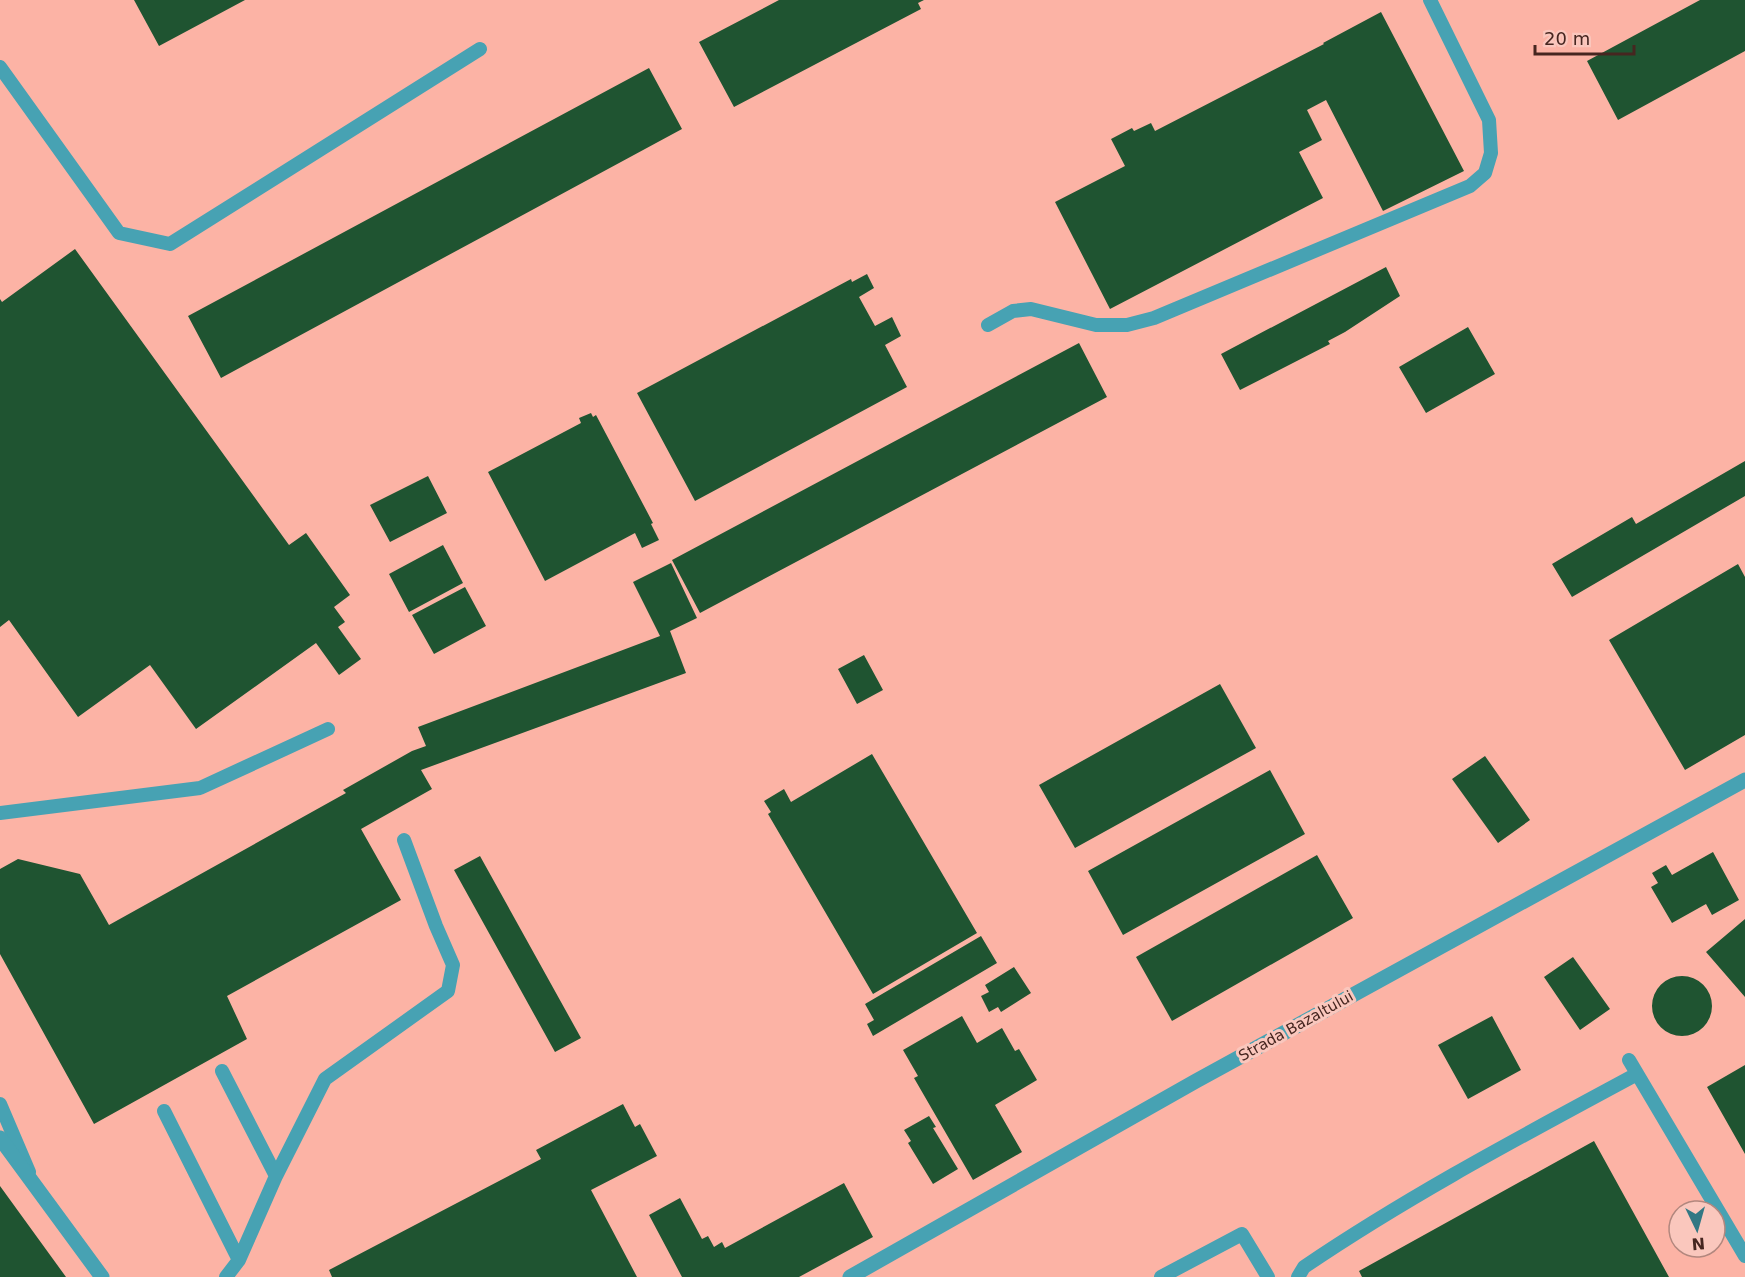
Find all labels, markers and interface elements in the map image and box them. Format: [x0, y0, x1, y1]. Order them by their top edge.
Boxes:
scale bar [1535, 18, 1634, 56]
text: 20 m [1544, 28, 1590, 49]
street label: Strada Bazaltului [1236, 987, 1356, 1065]
north arrow [1667, 1199, 1727, 1259]
text: N [1691, 1233, 1706, 1253]

